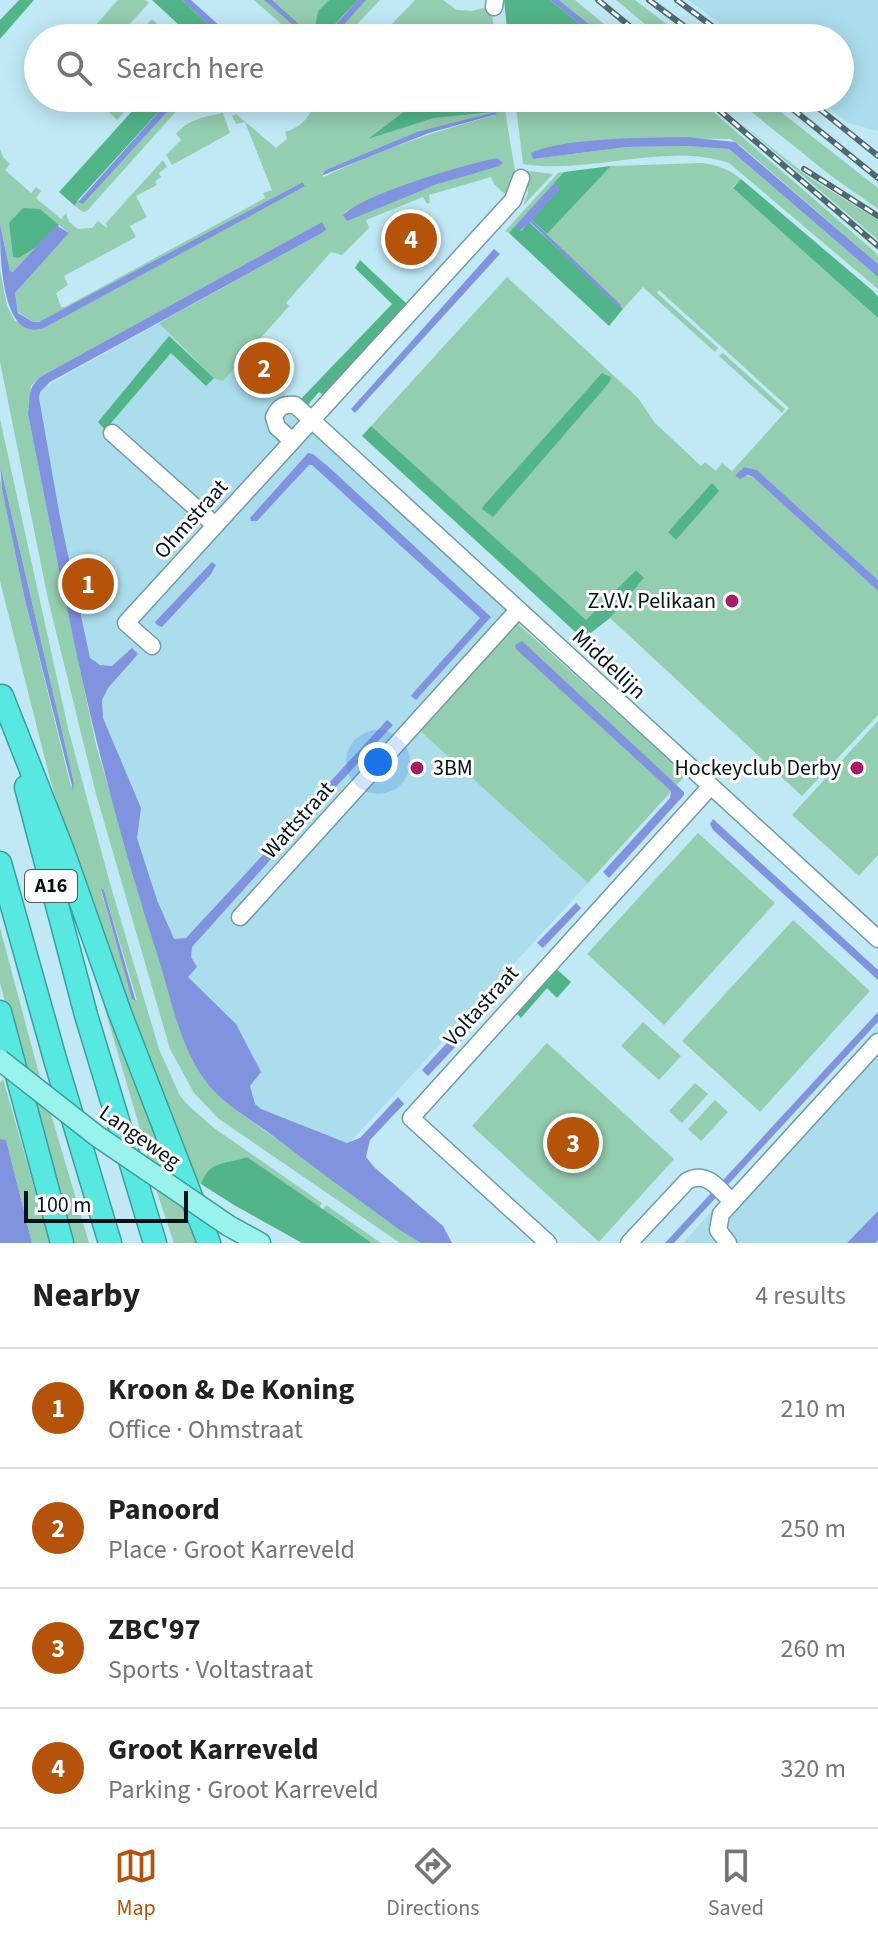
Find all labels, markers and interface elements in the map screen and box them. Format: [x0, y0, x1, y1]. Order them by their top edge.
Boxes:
search box [24, 24, 854, 112]
icon: search [52, 46, 96, 90]
text: Search here [116, 47, 264, 90]
pin: 4 [385, 209, 437, 269]
pin: 2 [238, 338, 290, 398]
street label: Ohmstraat [147, 472, 236, 566]
pin: 1 [62, 554, 114, 614]
place label: Z.V.V. Pelikaan [588, 585, 716, 617]
marker: Z.V.V. Pelikaan [723, 592, 741, 610]
street label: Middellijn [565, 621, 653, 707]
your location [358, 742, 398, 782]
place label: 3BM [433, 752, 473, 784]
place label: Hockeyclub Derby [674, 752, 842, 784]
marker: 3BM [408, 759, 426, 777]
marker: Hockeyclub Derby [848, 759, 866, 777]
street label: Wattstraat [254, 774, 342, 866]
road number: A16 [25, 870, 77, 902]
street label: Voltastraat [436, 958, 526, 1054]
street label: Langeweg [93, 1097, 187, 1177]
pin: 3 [547, 1113, 599, 1173]
scale bar [24, 1187, 188, 1223]
text: 100 m [36, 1189, 91, 1221]
text: Nearby [32, 1271, 140, 1320]
text: 4 results [755, 1277, 846, 1314]
text: Kroon & De Koning [108, 1368, 354, 1411]
text: 1 [51, 1390, 65, 1427]
text: 210 m [780, 1390, 846, 1427]
text: Office · Ohmstraat [108, 1411, 303, 1448]
text: Panoord [108, 1488, 220, 1531]
text: 2 [51, 1510, 65, 1547]
text: 250 m [780, 1510, 846, 1547]
text: Place · Groot Karreveld [108, 1531, 355, 1568]
text: ZBC'97 [108, 1608, 201, 1651]
text: 3 [51, 1630, 65, 1667]
text: 260 m [780, 1630, 846, 1667]
text: Sports · Voltastraat [108, 1651, 313, 1688]
text: Groot Karreveld [108, 1728, 319, 1771]
text: 4 [51, 1750, 65, 1787]
text: 320 m [780, 1750, 846, 1787]
text: Parking · Groot Karreveld [108, 1771, 379, 1808]
tab: Map [114, 1844, 158, 1924]
tab: Directions [386, 1844, 479, 1924]
tab: Saved [708, 1844, 764, 1924]

